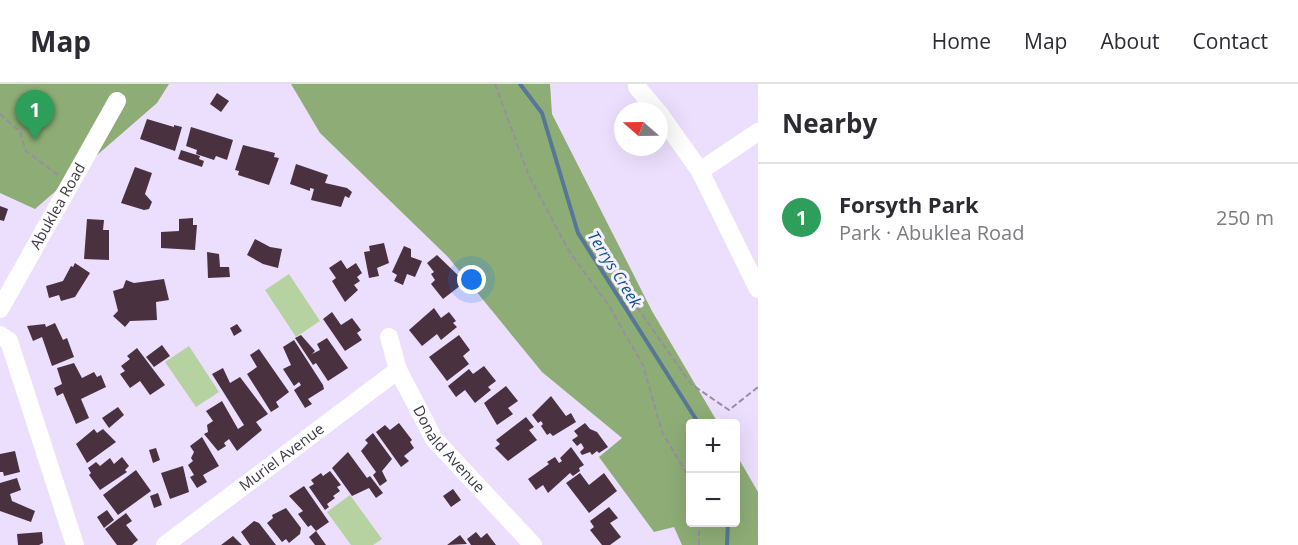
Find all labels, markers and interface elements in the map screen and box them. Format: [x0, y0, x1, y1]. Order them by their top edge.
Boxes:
text: Map [30, 22, 91, 60]
text: Home [932, 27, 991, 55]
text: Map [1024, 27, 1067, 55]
text: About [1100, 27, 1160, 55]
text: Contact [1193, 27, 1268, 55]
pin: 1 [15, 91, 54, 140]
north arrow [614, 102, 668, 156]
text: Nearby [782, 105, 877, 141]
street label: Abuklea Road [25, 159, 89, 252]
text: Forsyth Park [839, 189, 979, 219]
text: 1 [796, 204, 807, 231]
text: 250 m [1216, 204, 1274, 231]
text: Park · Abuklea Road [839, 219, 1024, 246]
water label: Terrys Creek [583, 226, 648, 313]
your location [457, 265, 486, 294]
street label: Donald Avenue [409, 402, 490, 497]
street label: Muriel Avenue [235, 418, 328, 495]
map controls [686, 419, 740, 527]
button: + [686, 419, 740, 473]
button: − [686, 473, 740, 527]

